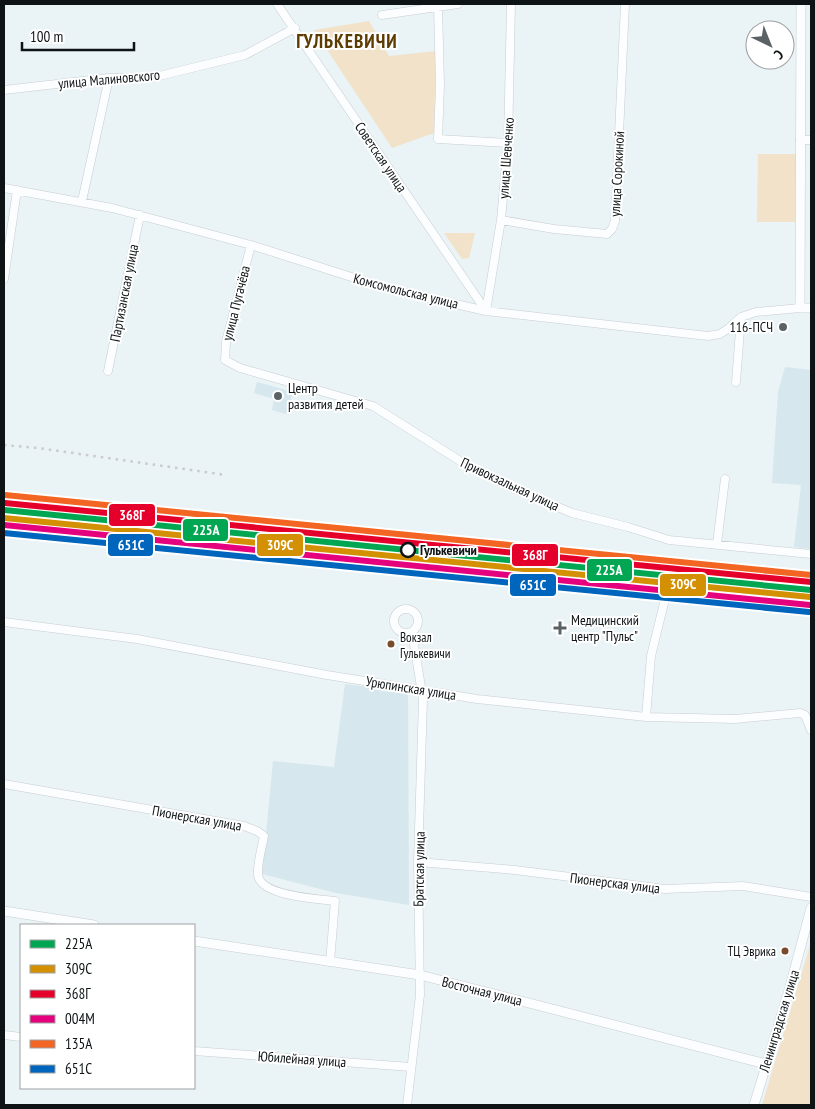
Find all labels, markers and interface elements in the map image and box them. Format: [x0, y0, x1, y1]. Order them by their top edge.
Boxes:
scale bar [22, 20, 135, 52]
north arrow [745, 20, 795, 70]
text: 100 m [30, 27, 63, 46]
district label: ГУЛЬКЕВИЧИ [296, 29, 398, 53]
text: С [770, 46, 787, 64]
street label: улица Малиновского [57, 66, 161, 92]
street label: улица Шевченко [494, 117, 518, 199]
street label: Советская улица [351, 118, 411, 196]
street label: улица Сорокиной [606, 131, 628, 217]
street label: Партизанская улица [106, 243, 142, 343]
street label: улица Пугачёва [218, 264, 254, 342]
street label: Комсомольская улица [352, 269, 460, 313]
place label: 116-ПСЧ [729, 318, 773, 336]
marker: 116-ПСЧ [777, 321, 789, 333]
place label: Центр развития детей [288, 379, 364, 413]
marker: Центр развития детей [272, 390, 284, 402]
street label: Привокзальная улица [458, 453, 562, 515]
line badge: 368Г [108, 503, 156, 527]
text: 368Г [119, 506, 145, 524]
line badge: 225А [182, 518, 229, 542]
text: 225А [192, 521, 221, 539]
line badge: 651С [107, 533, 154, 557]
line badge: 309С [256, 533, 304, 557]
text: 651С [118, 536, 145, 554]
text: 309С [267, 536, 294, 554]
place label: Гулькевичи [420, 541, 477, 559]
marker: Гулькевичи [400, 542, 416, 558]
line badge: 368Г [511, 543, 559, 567]
text: 368Г [522, 546, 548, 564]
line badge: 225А [586, 558, 633, 582]
text: 225А [595, 561, 624, 579]
line badge: 651С [509, 573, 557, 597]
line badge: 309С [659, 573, 707, 597]
text: 309С [670, 575, 697, 593]
text: 651С [520, 576, 547, 594]
place label: Медицинский центр "Пульс" [571, 611, 639, 645]
marker: Медицинский центр "Пульс" [553, 621, 567, 635]
place label: Вокзал Гулькевичи [400, 629, 450, 662]
marker: Вокзал Гулькевичи [386, 639, 396, 649]
street label: Урюпинская улица [365, 672, 457, 704]
street label: Пионерская улица [151, 801, 243, 835]
street label: Братская улица [409, 831, 429, 907]
street label: Пионерская улица [569, 869, 661, 897]
legend [20, 924, 195, 1089]
text: 225А [65, 934, 93, 953]
place label: ТЦ Эврика [727, 943, 776, 960]
marker: ТЦ Эврика [780, 946, 790, 956]
text: 309С [65, 959, 92, 978]
street label: Ленинградская улица [755, 968, 803, 1075]
street label: Восточная улица [440, 972, 524, 1010]
text: 368Г [65, 984, 91, 1003]
text: 004М [65, 1009, 95, 1028]
text: 135А [65, 1034, 93, 1053]
street label: Юбилейная улица [257, 1047, 347, 1071]
text: 651С [65, 1059, 92, 1078]

